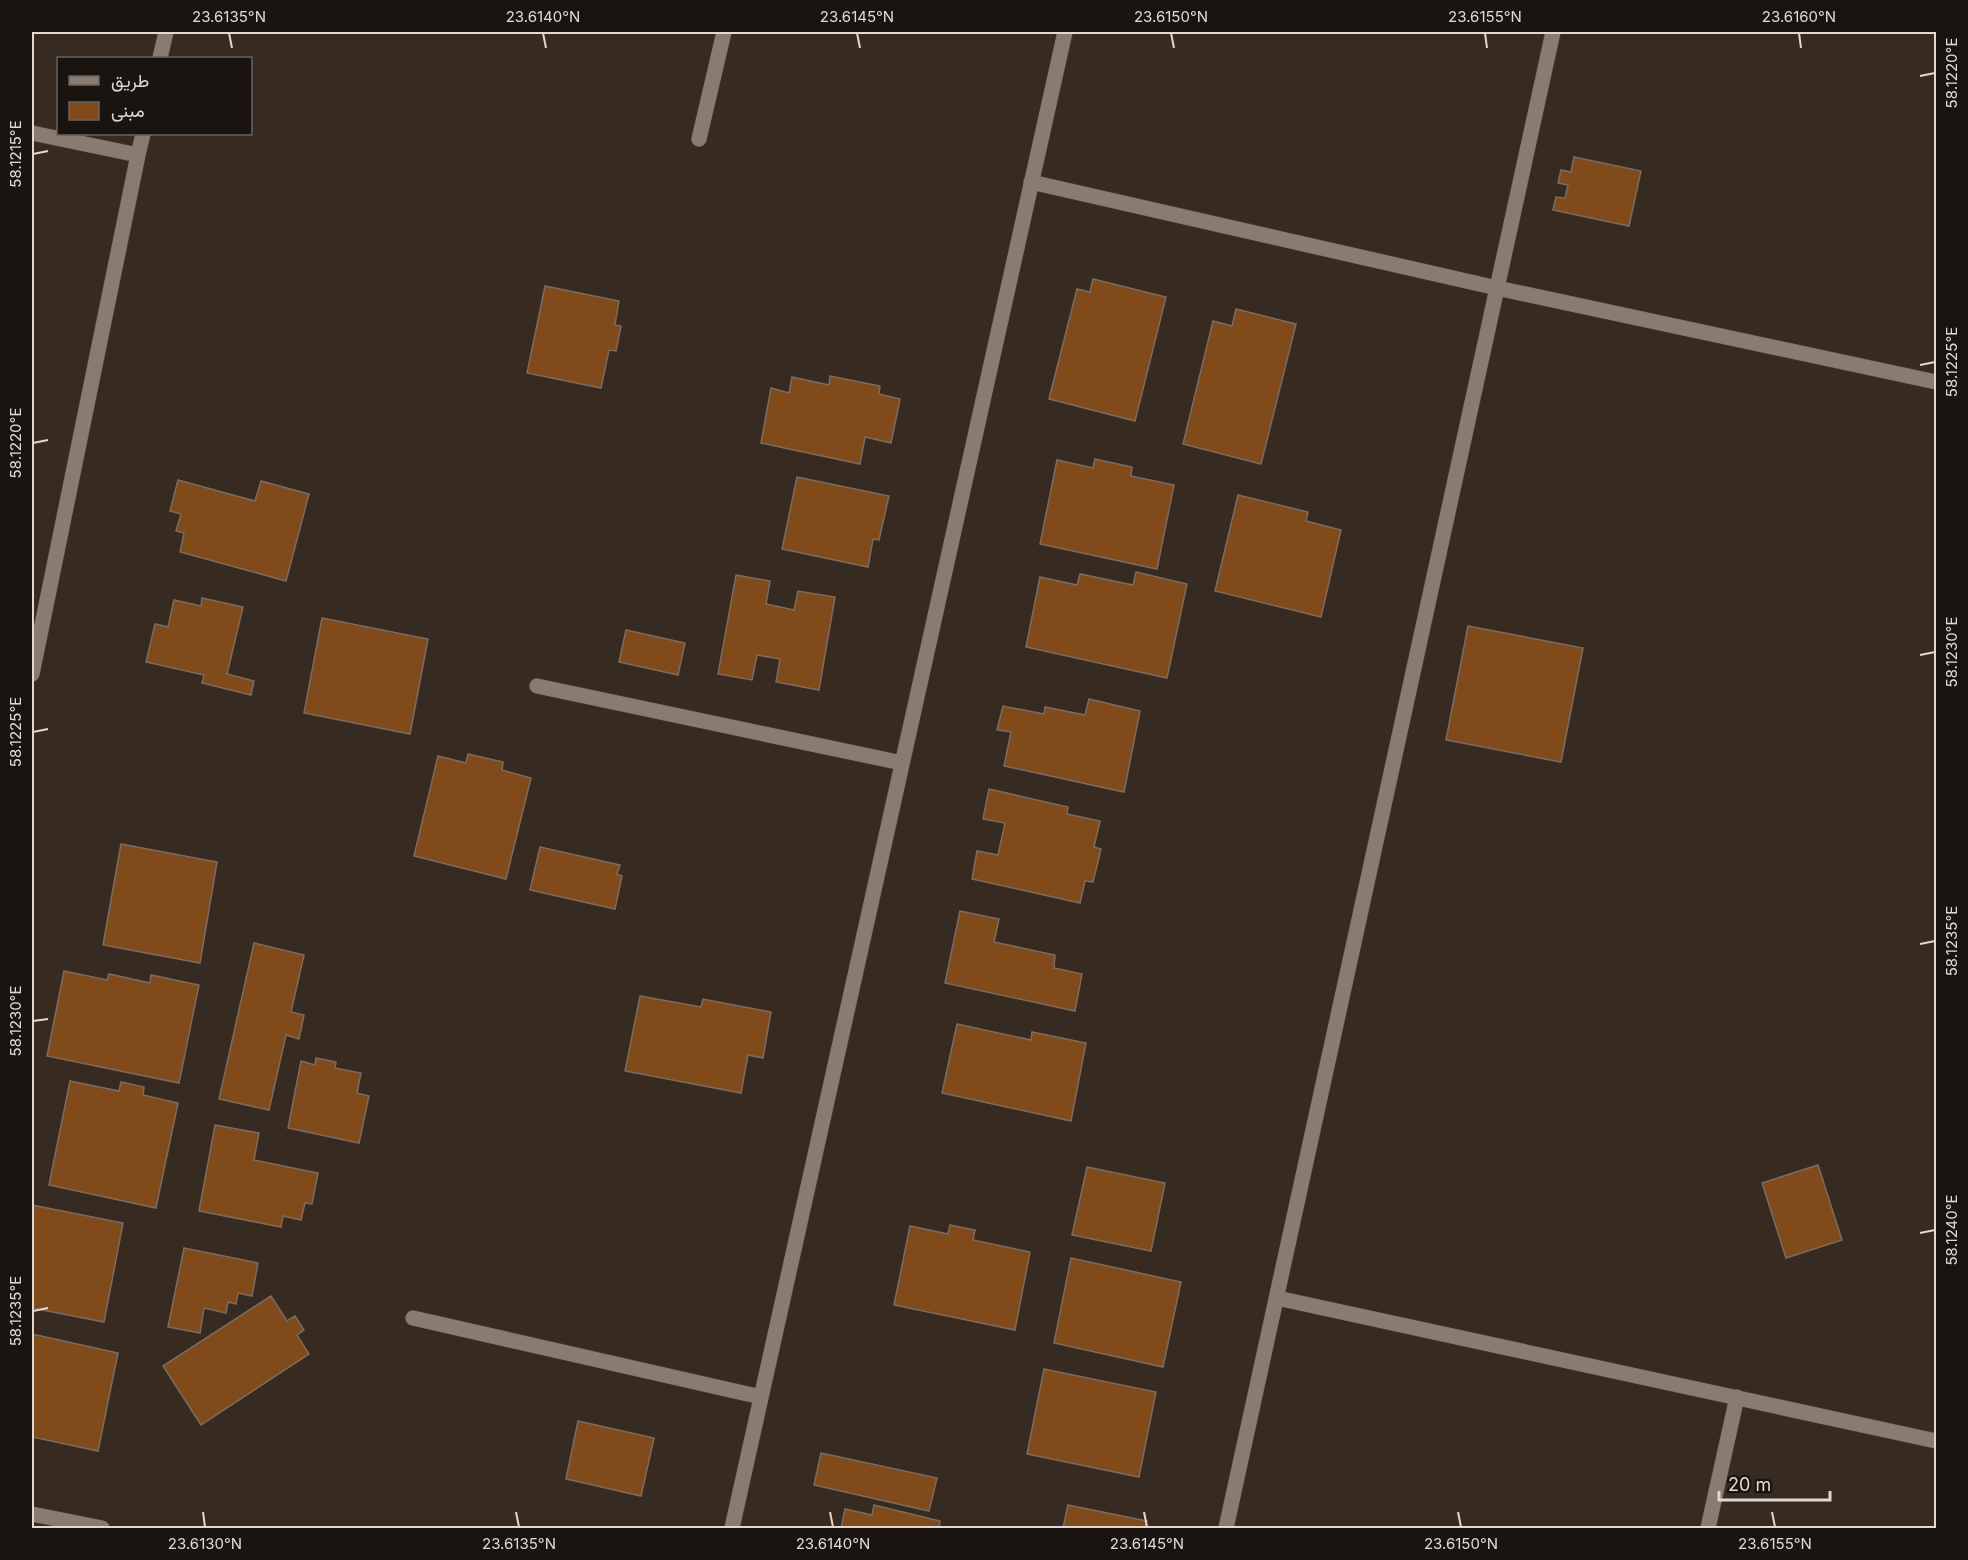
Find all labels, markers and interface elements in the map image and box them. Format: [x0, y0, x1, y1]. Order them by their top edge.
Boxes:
text: 23.6135°N [192, 7, 266, 26]
text: 23.6140°N [506, 7, 580, 26]
text: 23.6145°N [820, 7, 894, 26]
text: 23.6150°N [1134, 7, 1208, 26]
text: 23.6155°N [1448, 7, 1522, 26]
text: 23.6160°N [1762, 7, 1836, 26]
text: 58.1220°E [1942, 38, 1961, 108]
legend [57, 57, 252, 135]
text: طريق [111, 70, 149, 92]
text: مبنى [111, 100, 145, 122]
text: 58.1215°E [6, 120, 25, 188]
text: 58.1225°E [1942, 327, 1961, 397]
text: 58.1220°E [6, 408, 25, 478]
text: 58.1230°E [1942, 617, 1961, 687]
text: 58.1225°E [6, 697, 25, 767]
text: 58.1235°E [1942, 906, 1961, 976]
text: 58.1230°E [6, 986, 25, 1056]
text: 58.1240°E [1942, 1194, 1961, 1266]
text: 58.1235°E [6, 1276, 25, 1346]
scale bar [1719, 1464, 1830, 1502]
text: 20 m [1728, 1474, 1771, 1495]
text: 23.6130°N [168, 1534, 242, 1553]
text: 23.6135°N [482, 1534, 556, 1553]
text: 23.6140°N [796, 1534, 870, 1553]
text: 23.6145°N [1110, 1534, 1184, 1553]
text: 23.6150°N [1424, 1534, 1498, 1553]
text: 23.6155°N [1738, 1534, 1812, 1553]

